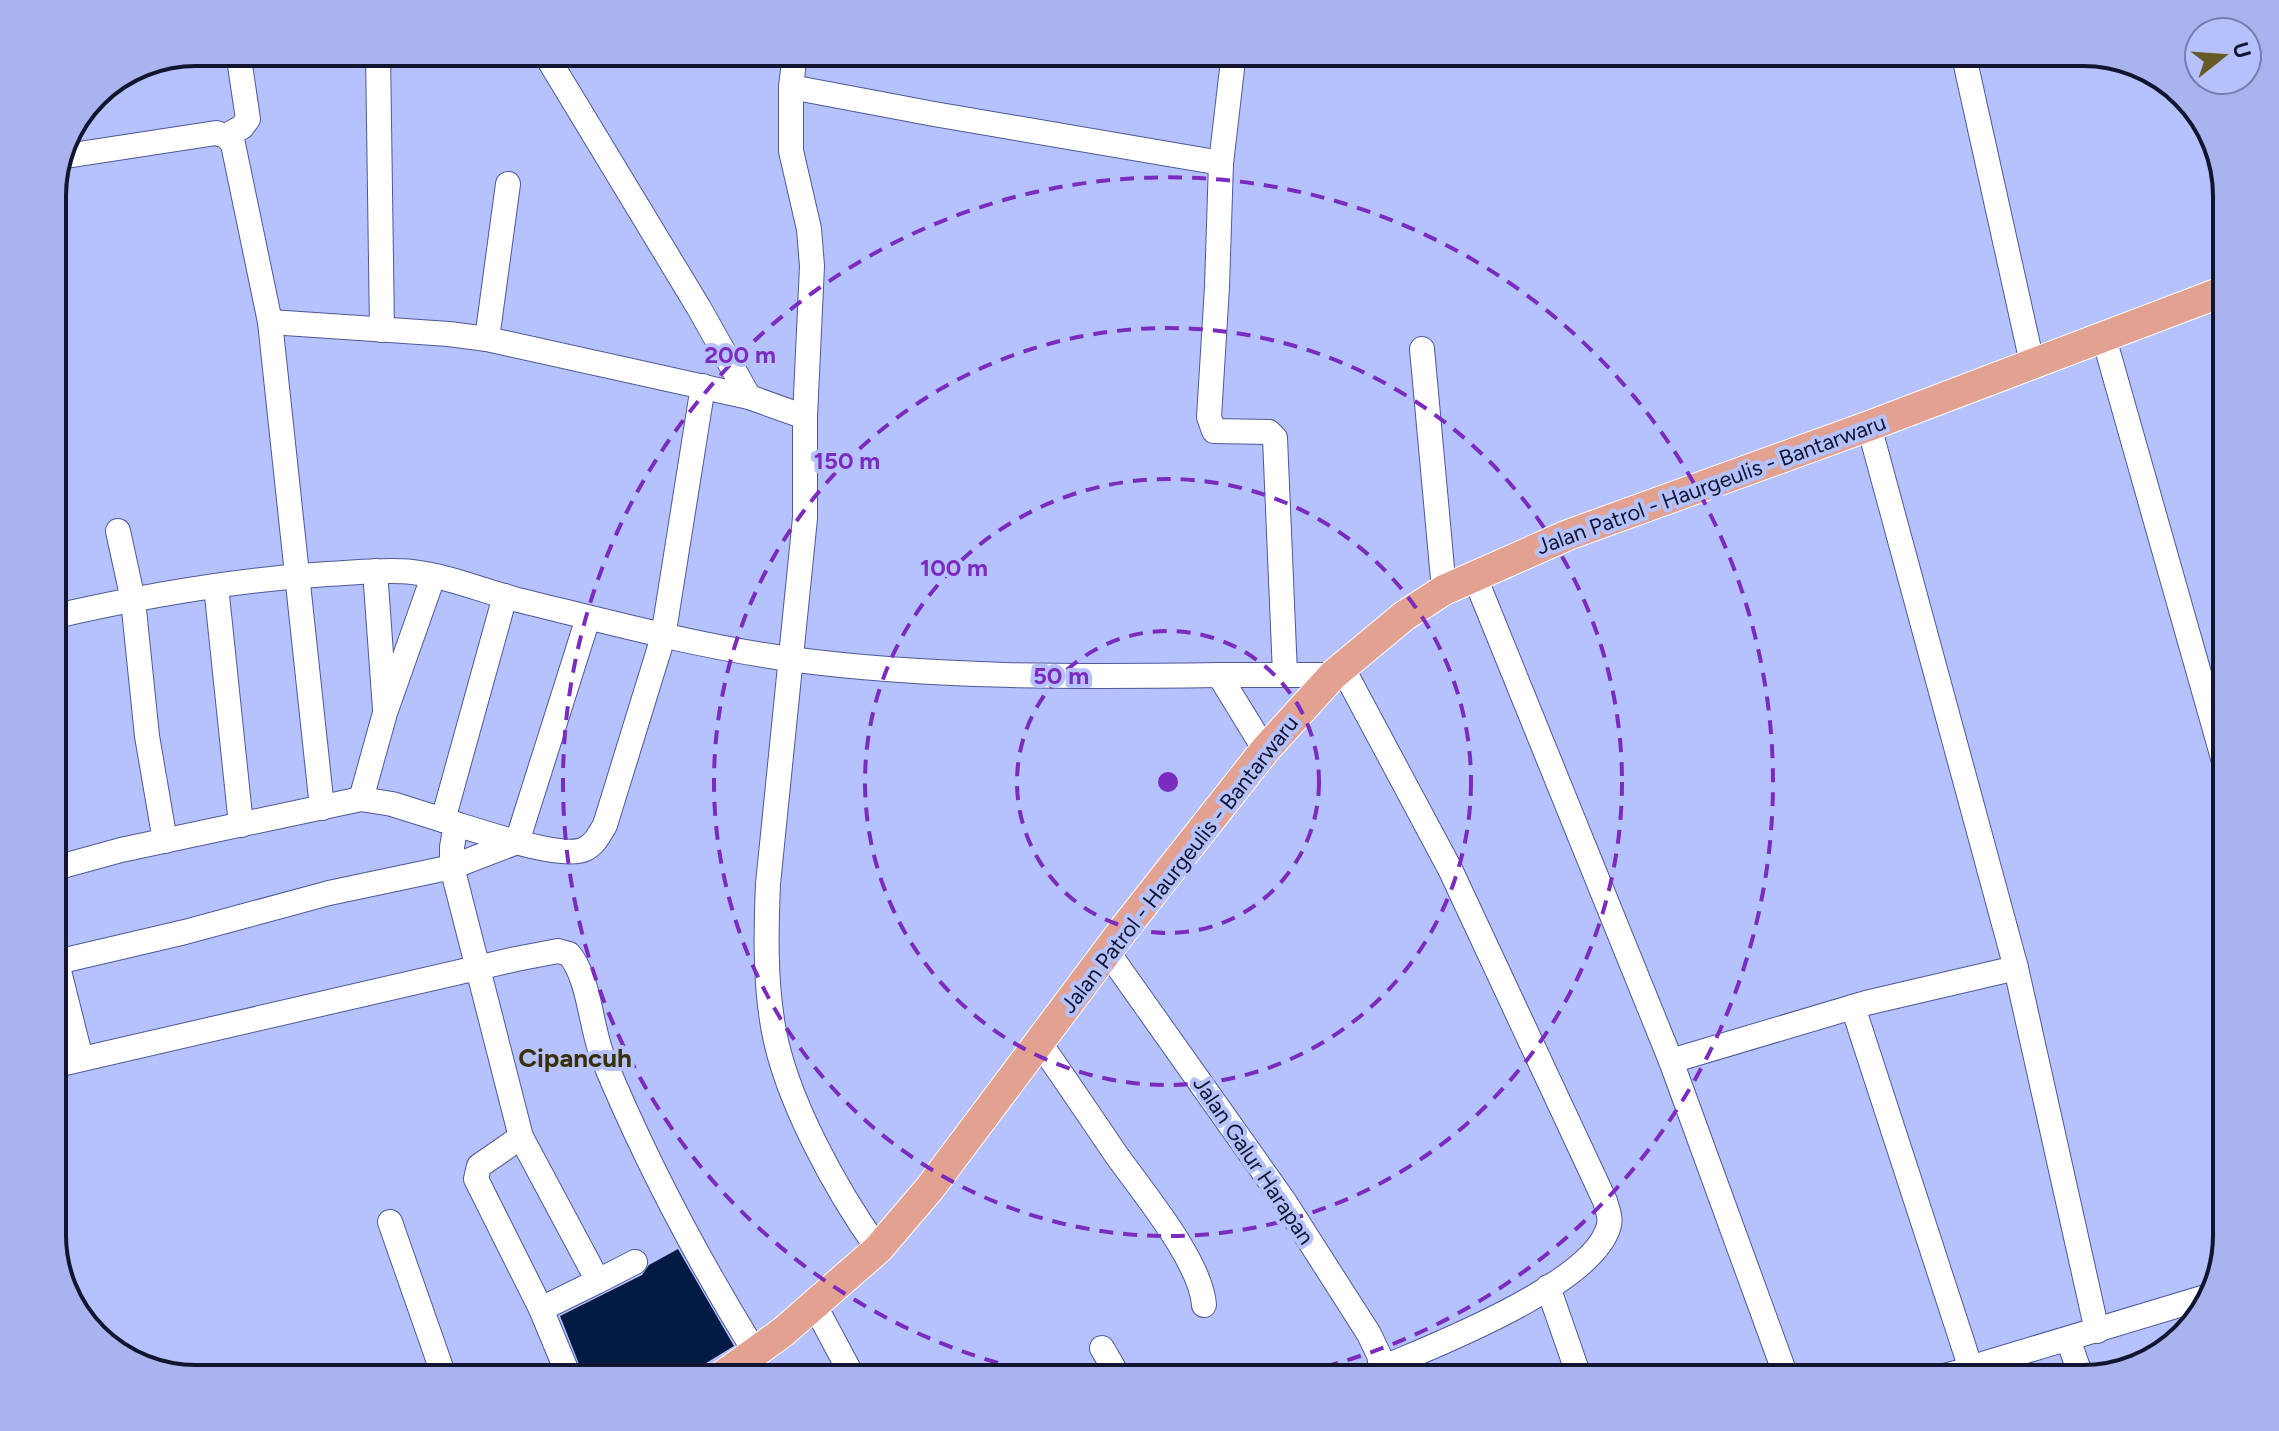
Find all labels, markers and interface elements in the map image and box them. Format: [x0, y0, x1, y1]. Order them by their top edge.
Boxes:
north arrow [2183, 16, 2263, 96]
text: U [2226, 39, 2257, 62]
text: 200 m [704, 340, 776, 369]
street label: Jalan Patrol - Haurgeulis - Bantarwaru [1533, 408, 1890, 560]
text: 150 m [814, 446, 880, 475]
text: 100 m [920, 553, 988, 582]
text: 50 m [1033, 661, 1089, 690]
street label: Jalan Patrol - Haurgeulis - Bantarwaru [1055, 710, 1304, 1018]
centre of rings [1154, 768, 1182, 796]
district label: Cipancuh [518, 1042, 632, 1074]
street label: Jalan Galur Harapan [1187, 1071, 1320, 1250]

